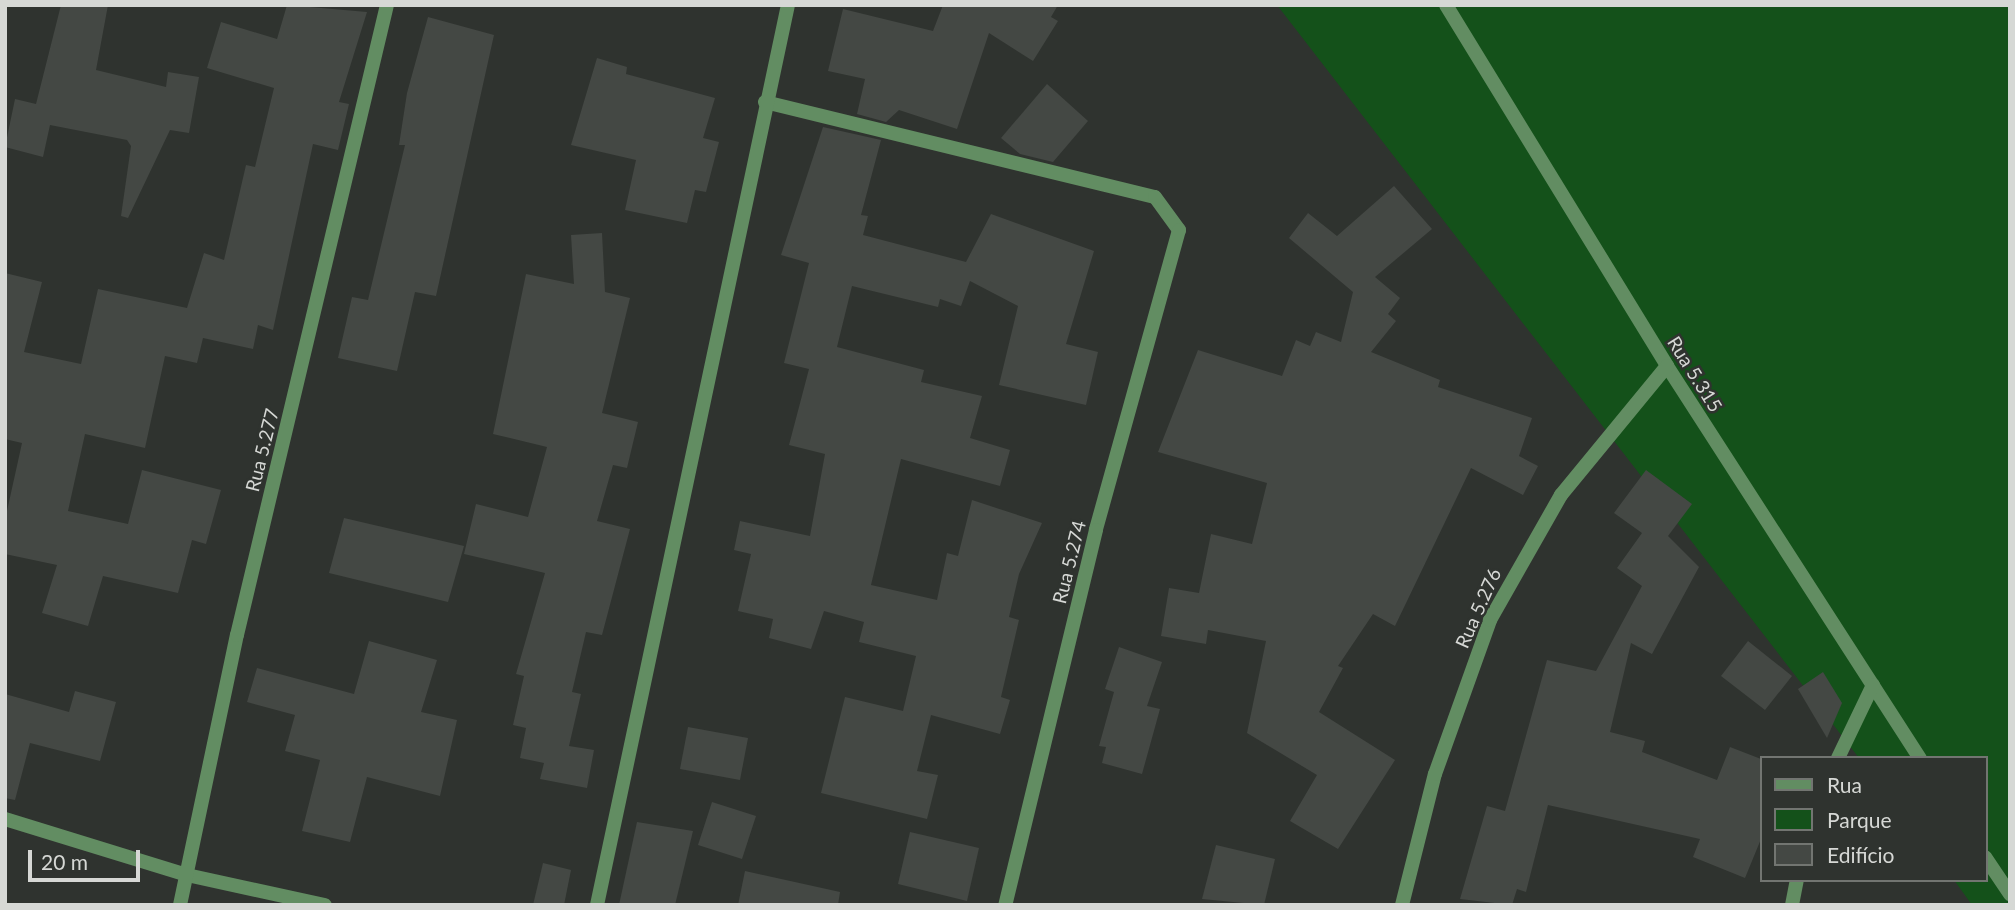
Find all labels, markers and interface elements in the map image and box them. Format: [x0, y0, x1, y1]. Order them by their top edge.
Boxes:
street label: Rua 5.315 [1663, 332, 1727, 416]
street label: Rua 5.277 [241, 406, 283, 494]
street label: Rua 5.274 [1048, 518, 1090, 606]
street label: Rua 5.276 [1450, 565, 1506, 651]
legend [1759, 756, 1987, 882]
text: Rua [1827, 772, 1862, 797]
text: Parque [1827, 807, 1892, 832]
scale bar [32, 836, 144, 880]
text: Edifício [1827, 842, 1894, 867]
text: 20 m [41, 849, 88, 874]

